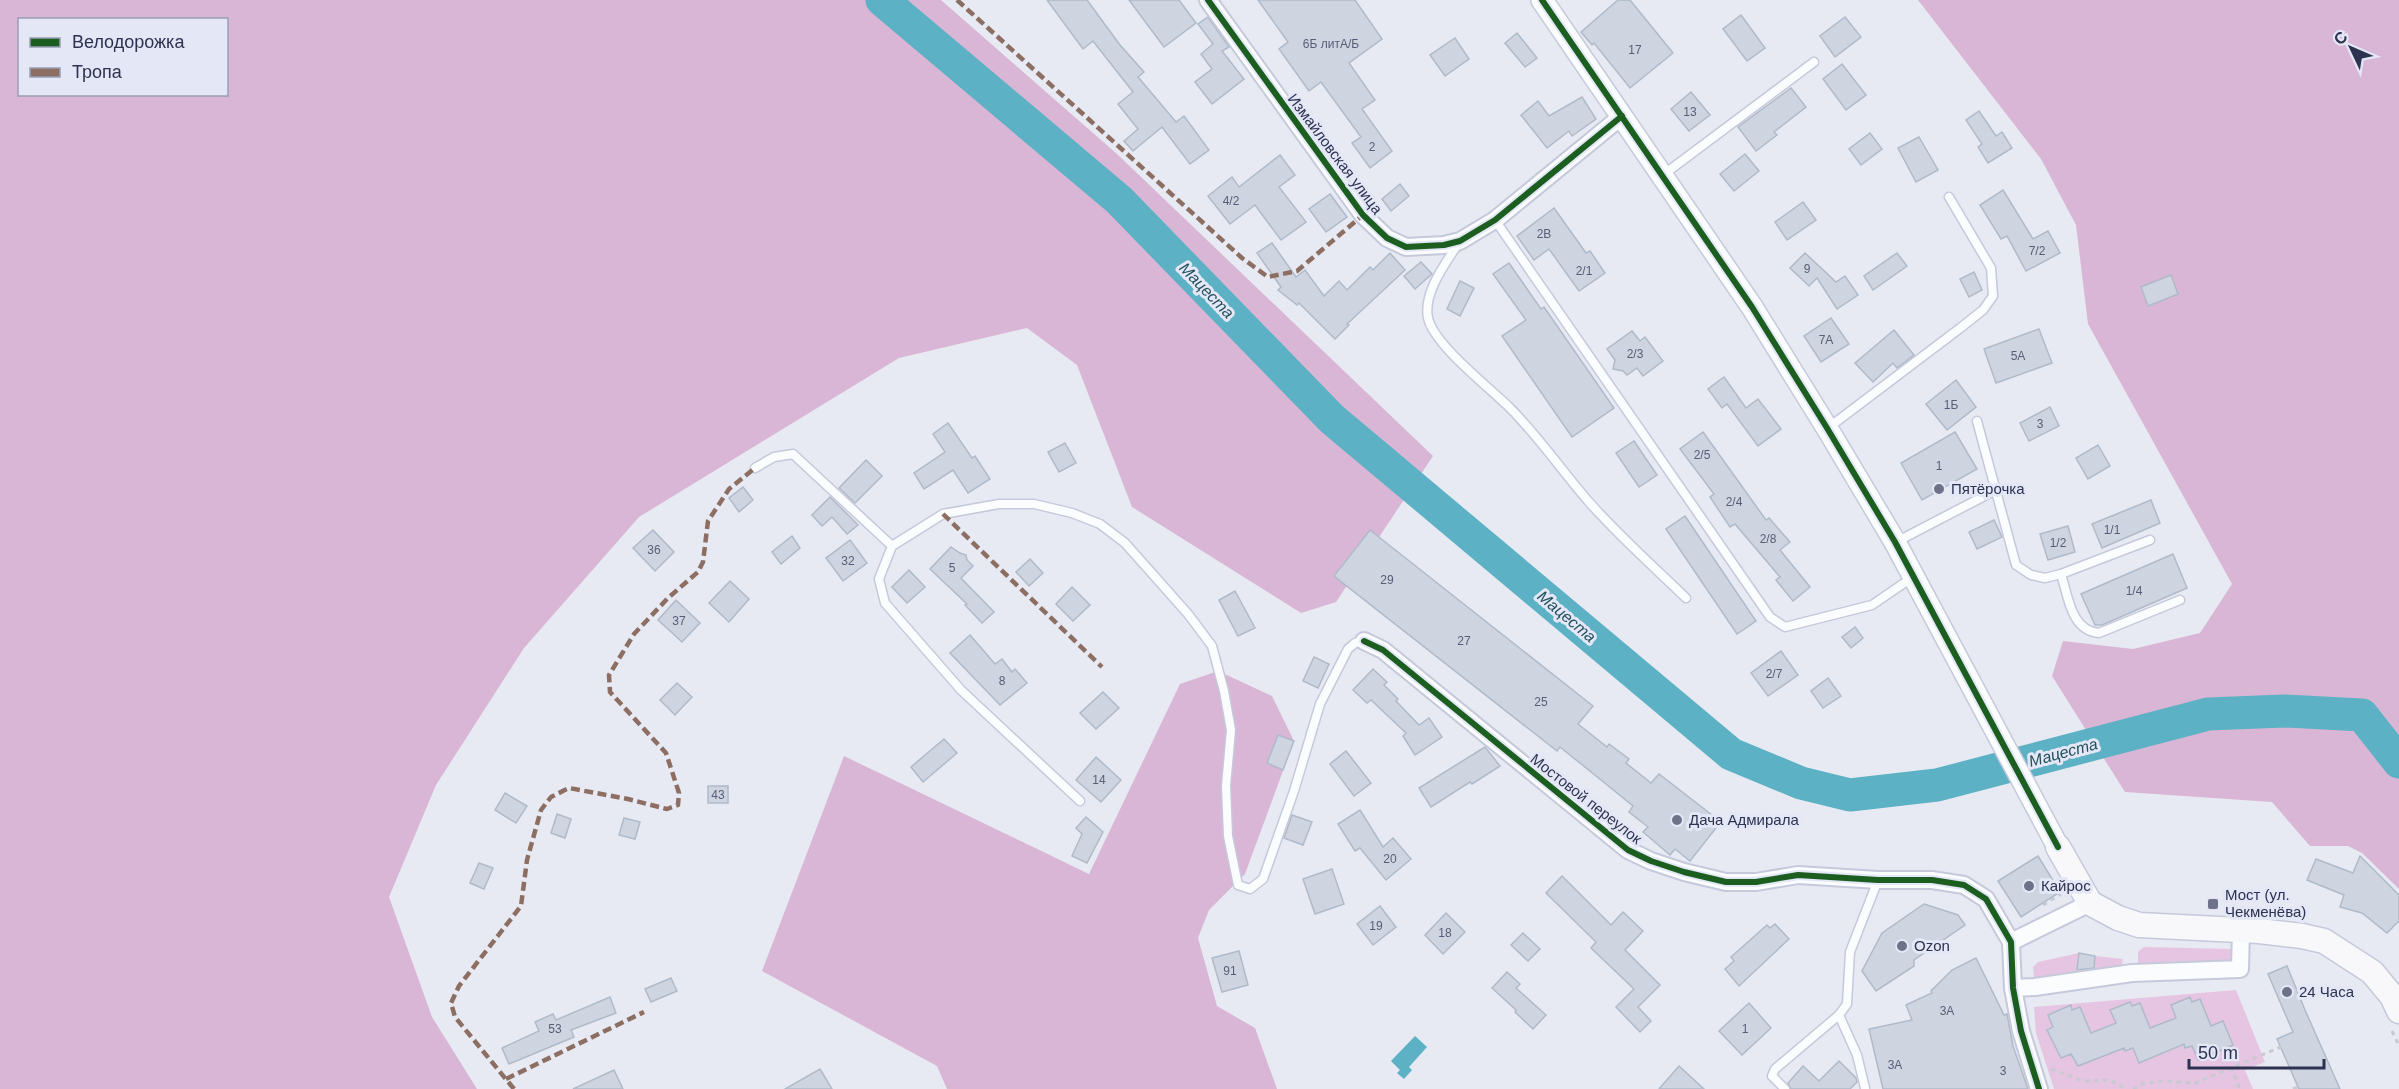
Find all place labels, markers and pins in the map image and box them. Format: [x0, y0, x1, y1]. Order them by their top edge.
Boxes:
place label: Пятёрочка [1951, 480, 2025, 497]
marker: Пятёрочка [1932, 482, 1946, 496]
place label: Дача Адмирала [1689, 811, 1799, 828]
marker: Дача Адмирала [1670, 813, 1684, 827]
place label: Кайрос [2041, 877, 2091, 894]
marker: Кайрос [2022, 879, 2036, 893]
place label: Мост (ул. Чекменёва) [2225, 886, 2306, 920]
marker: Мост (ул. Чекменёва) [2206, 897, 2220, 911]
place label: Ozon [1914, 937, 1950, 954]
marker: Ozon [1895, 939, 1909, 953]
place label: 24 Часа [2299, 983, 2355, 1000]
marker: 24 Часа [2280, 985, 2294, 999]

